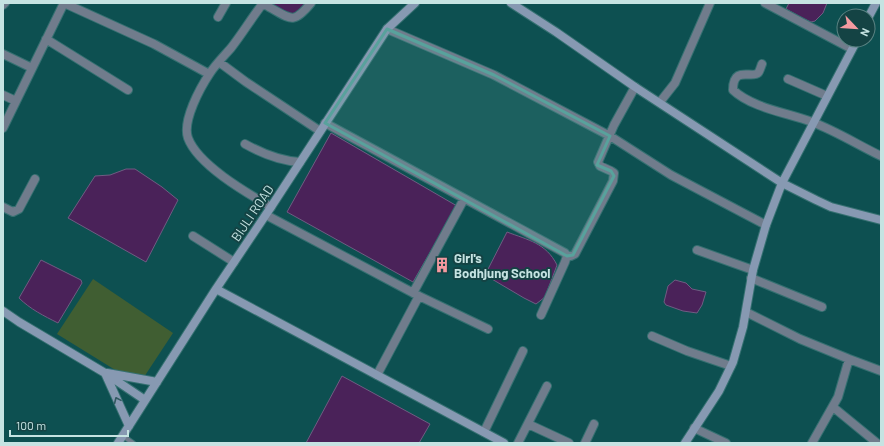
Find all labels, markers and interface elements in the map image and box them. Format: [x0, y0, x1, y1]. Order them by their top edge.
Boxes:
north arrow [836, 8, 876, 48]
text: N [858, 26, 873, 39]
street label: BIJLI ROAD [227, 182, 277, 244]
place label: Girl's Bodhjung School [454, 250, 551, 281]
building icon: Girl's Bodhjung School [433, 256, 451, 274]
one-way arrow [113, 396, 121, 403]
scale bar [10, 412, 128, 438]
text: 100 m [16, 418, 46, 432]

